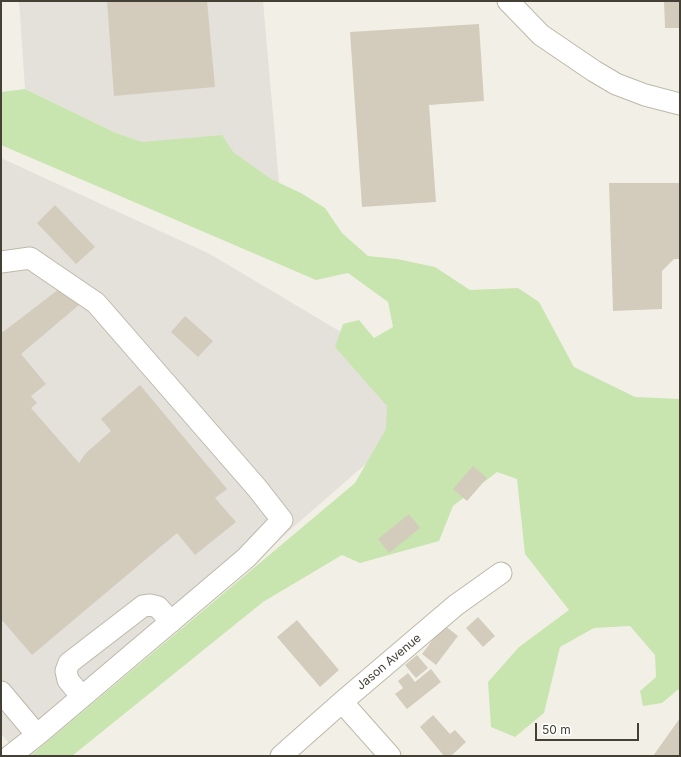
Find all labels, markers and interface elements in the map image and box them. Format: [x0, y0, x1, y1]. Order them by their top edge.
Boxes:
street label: Jason Avenue [354, 631, 424, 693]
scale bar [537, 715, 641, 741]
text: 50 m [542, 722, 571, 737]

